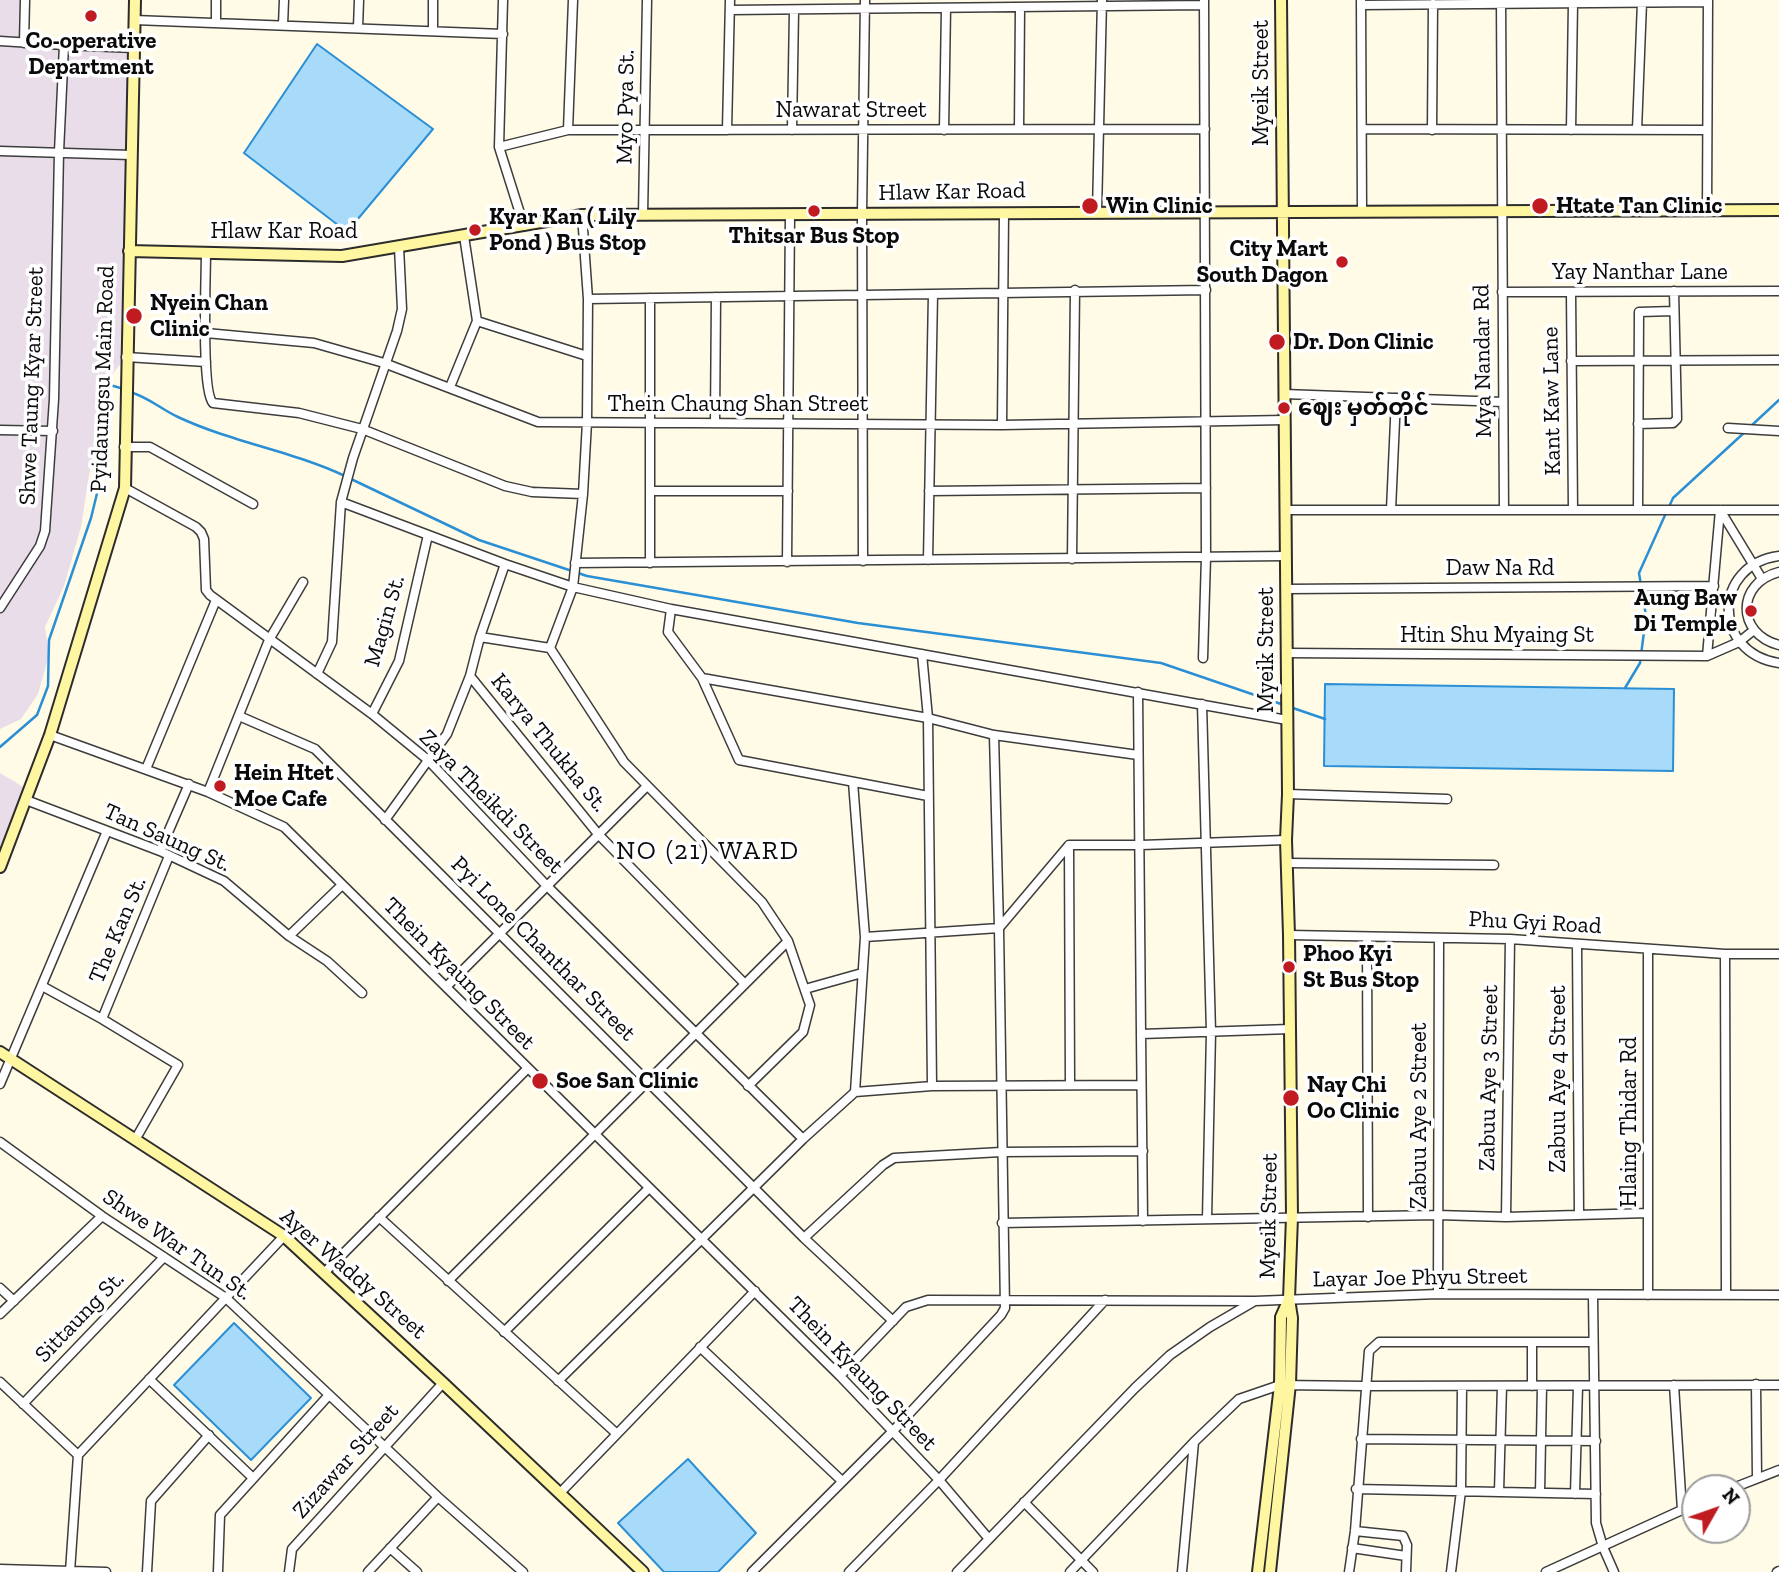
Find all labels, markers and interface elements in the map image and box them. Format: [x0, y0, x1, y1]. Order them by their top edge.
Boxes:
marker: Co-operative Department [83, 8, 99, 24]
street label: Myeik Street [1247, 20, 1275, 146]
place label: Co-operative Department [26, 27, 156, 81]
street label: Myo Pya St. [611, 49, 641, 165]
street label: Nawarat Street [776, 96, 926, 124]
street label: Hlaw Kar Road [878, 177, 1026, 207]
place label: Win Clinic [1106, 192, 1213, 220]
place label: Htate Tan Clinic [1556, 192, 1722, 220]
marker: Win Clinic [1080, 196, 1100, 216]
marker: Htate Tan Clinic [1530, 196, 1550, 216]
place label: Kyar Kan ( Lily Pond ) Bus Stop [489, 203, 646, 257]
marker: Thitsar Bus Stop [806, 203, 822, 219]
street label: Hlaw Kar Road [210, 217, 358, 245]
marker: Kyar Kan ( Lily Pond ) Bus Stop [467, 222, 483, 238]
place label: Thitsar Bus Stop [729, 222, 899, 250]
place label: City Mart South Dagon [1196, 235, 1328, 289]
marker: City Mart South Dagon [1334, 254, 1350, 270]
street label: Yay Nanthar Lane [1552, 258, 1728, 286]
street label: Pyidaungsu Main Road [85, 265, 121, 493]
street label: Shwe Taung Kyar Street [14, 266, 50, 506]
street label: Mya Nandar Rd [1468, 284, 1498, 438]
place label: Nyein Chan Clinic [150, 289, 268, 343]
marker: Nyein Chan Clinic [124, 306, 144, 326]
street label: Kant Kaw Lane [1537, 326, 1567, 476]
place label: Dr. Don Clinic [1293, 328, 1434, 356]
marker: Dr. Don Clinic [1267, 332, 1287, 352]
street label: Thein Chaung Shan Street [608, 390, 868, 418]
place label: ဈေး မှတ်တိုင် [1298, 394, 1429, 422]
marker: ဈေး မှတ်တိုင် [1276, 400, 1292, 416]
street label: Daw Na Rd [1446, 554, 1554, 582]
street label: Magin St. [359, 572, 411, 670]
place label: Aung Baw Di Temple [1634, 584, 1737, 638]
street label: Myeik Street [1252, 587, 1280, 713]
marker: Aung Baw Di Temple [1743, 603, 1759, 619]
street label: Htin Shu Myaing St [1400, 621, 1594, 649]
street label: Karya Thukha St. [485, 668, 613, 818]
street label: Zaya Theikdi Street [413, 724, 569, 880]
place label: Hein Htet Moe Cafe [234, 759, 334, 813]
marker: Hein Htet Moe Cafe [212, 778, 228, 794]
street label: Tan Saung St. [99, 798, 235, 878]
district label: NO (21) WARD [617, 836, 799, 868]
street label: Pyi Lone Chanthar Street [445, 851, 641, 1047]
street label: The Kan St. [83, 873, 153, 987]
street label: Thein Kyaung Street [377, 892, 541, 1056]
street label: Phu Gyi Road [1468, 906, 1602, 940]
place label: Phoo Kyi St Bus Stop [1303, 940, 1419, 994]
marker: Phoo Kyi St Bus Stop [1281, 959, 1297, 975]
street label: Zabuu Aye 3 Street [1474, 985, 1504, 1171]
street label: Zabuu Aye 4 Street [1544, 985, 1572, 1173]
street label: Zabuu Aye 2 Street [1405, 1023, 1433, 1209]
street label: Hlaing Thidar Rd [1615, 1037, 1643, 1207]
place label: Soe San Clinic [556, 1067, 698, 1095]
marker: Soe San Clinic [530, 1071, 550, 1091]
place label: Nay Chi Oo Clinic [1307, 1071, 1399, 1125]
marker: Nay Chi Oo Clinic [1281, 1088, 1301, 1108]
street label: Myeik Street [1254, 1153, 1284, 1279]
street label: Shwe War Tun St. [97, 1183, 257, 1307]
street label: Ayer Waddy Street [274, 1203, 432, 1345]
street label: Layar Joe Phyu Street [1312, 1262, 1528, 1294]
street label: Sittaung St. [30, 1266, 130, 1368]
street label: Thein Kyaung Street [781, 1291, 943, 1457]
street label: Zizawar Street [287, 1398, 405, 1524]
north arrow [1681, 1474, 1751, 1544]
text: N [1717, 1484, 1744, 1509]

